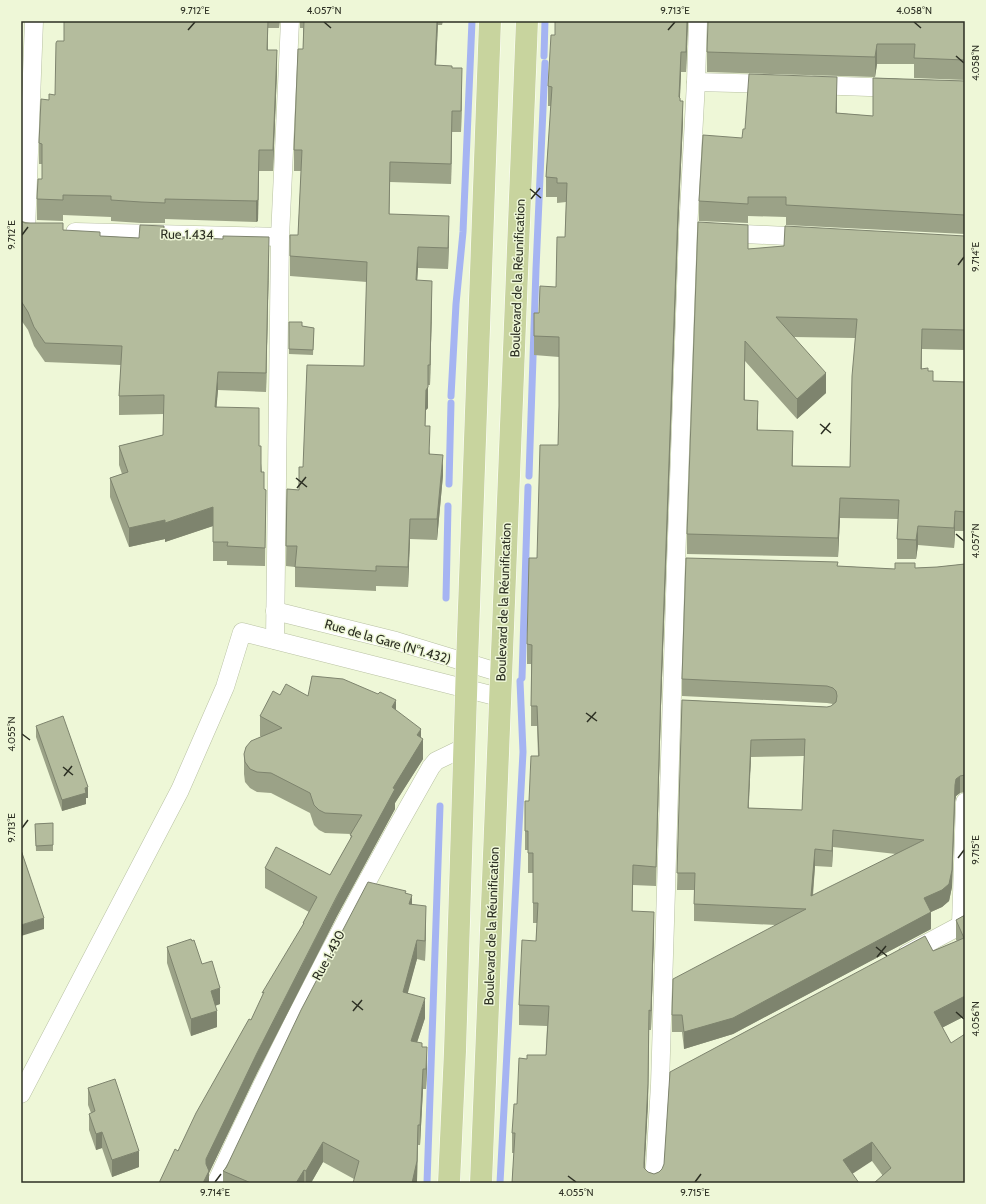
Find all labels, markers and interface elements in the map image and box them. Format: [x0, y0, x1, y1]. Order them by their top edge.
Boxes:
text: 9.712°E [180, 4, 210, 17]
text: 4.057°N [307, 4, 341, 17]
text: 9.713°E [660, 4, 690, 17]
text: 4.058°N [896, 4, 932, 17]
text: 4.058°N [969, 45, 982, 81]
street label: Boulevard de la Réunification [506, 198, 528, 358]
text: 9.712°E [5, 220, 18, 250]
street label: Rue 1.434 [160, 226, 214, 242]
text: 9.714°E [969, 242, 982, 272]
street label: Boulevard de la Réunification [492, 522, 514, 682]
text: 4.057°N [969, 524, 982, 558]
street label: Rue de la Gare (N°1.432) [323, 615, 453, 667]
text: 4.055°N [5, 716, 18, 752]
text: 9.713°E [5, 813, 18, 843]
text: 9.715°E [969, 835, 982, 865]
street label: Boulevard de la Réunification [480, 846, 502, 1006]
street label: Rue 1.430 [308, 927, 348, 983]
text: 4.056°N [969, 1001, 982, 1037]
text: 9.714°E [200, 1186, 230, 1199]
text: 4.055°N [558, 1186, 594, 1199]
text: 9.715°E [680, 1186, 710, 1199]

